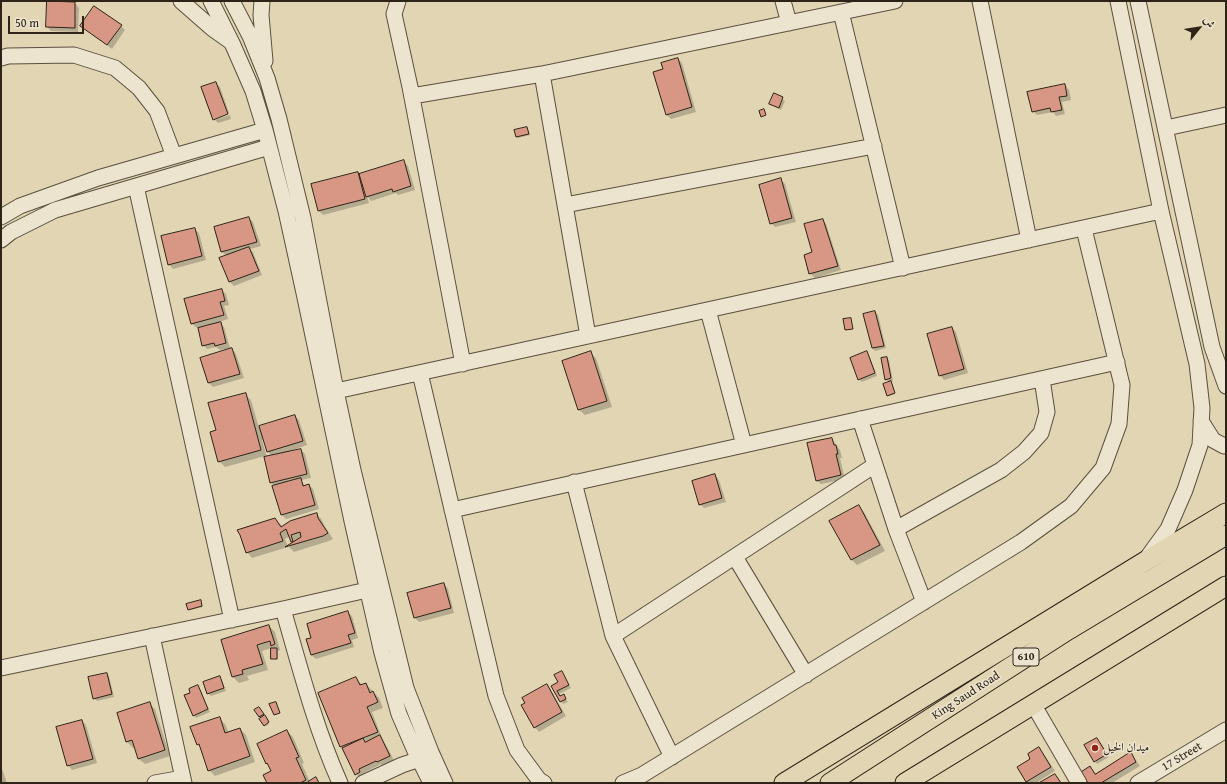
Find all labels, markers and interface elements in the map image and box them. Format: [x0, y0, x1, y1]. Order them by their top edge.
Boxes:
scale bar [10, 8, 86, 34]
north arrow [1179, 8, 1219, 48]
text: ش [1200, 13, 1219, 31]
text: 50 m [15, 14, 39, 31]
road number: 610 [1013, 648, 1039, 666]
street label: King Saud Road [929, 669, 1003, 723]
street label: 17 Street [1159, 739, 1205, 775]
place label: ميدان الخيل [1103, 741, 1149, 755]
marker: ميدان الخيل [1090, 743, 1100, 753]

